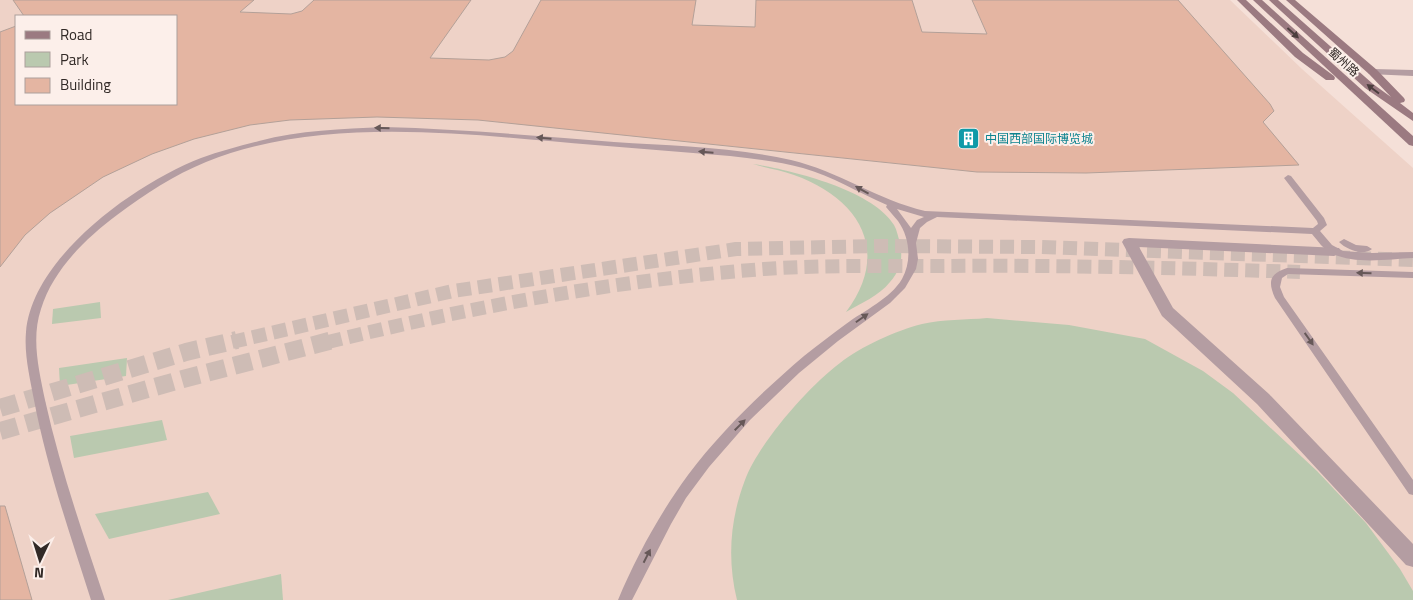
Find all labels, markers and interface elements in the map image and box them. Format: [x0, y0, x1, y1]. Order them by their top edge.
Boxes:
legend [15, 15, 178, 105]
text: Road [60, 23, 92, 46]
one-way arrow [1287, 27, 1299, 39]
street label: 蜀州路 [1324, 43, 1364, 81]
text: Park [60, 48, 89, 71]
text: Building [60, 73, 111, 96]
one-way arrow [1367, 84, 1380, 95]
one-way arrow [374, 124, 390, 132]
building icon: 中国西部国际博览城 [957, 126, 981, 150]
place label: 中国西部国际博览城 [985, 129, 1093, 148]
one-way arrow [536, 134, 552, 142]
one-way arrow [698, 148, 714, 156]
one-way arrow [856, 185, 869, 194]
one-way arrow [1356, 269, 1372, 277]
one-way arrow [855, 313, 869, 323]
one-way arrow [1304, 333, 1314, 346]
one-way arrow [734, 419, 746, 431]
north arrow [15, 535, 65, 585]
one-way arrow [642, 549, 651, 564]
text: N [33, 563, 45, 584]

